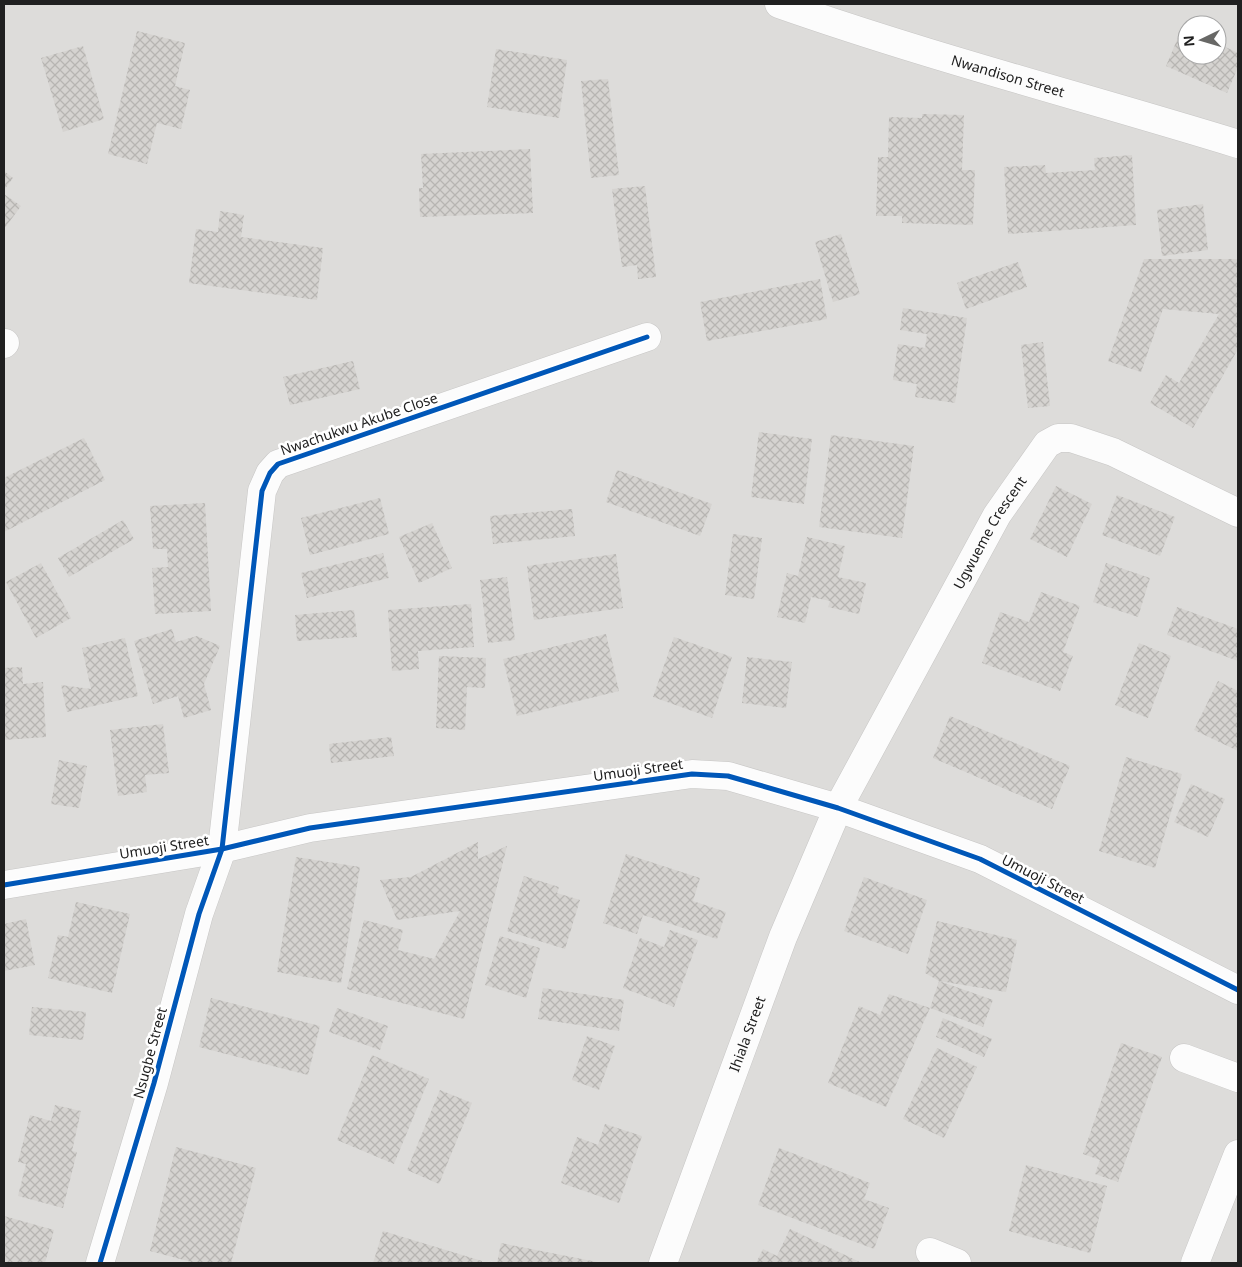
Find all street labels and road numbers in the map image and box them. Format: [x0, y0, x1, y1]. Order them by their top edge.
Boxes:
street label: Nwandison Street [949, 50, 1067, 101]
street label: Nwachukwu Akube Close [278, 388, 440, 459]
street label: Ugwueme Crescent [949, 472, 1030, 592]
street label: Umuoji Street [592, 754, 684, 785]
street label: Umuoji Street [118, 830, 210, 863]
street label: Umuoji Street [999, 850, 1088, 908]
street label: Ihiala Street [724, 993, 769, 1074]
street label: Nsugbe Street [128, 1005, 171, 1101]

